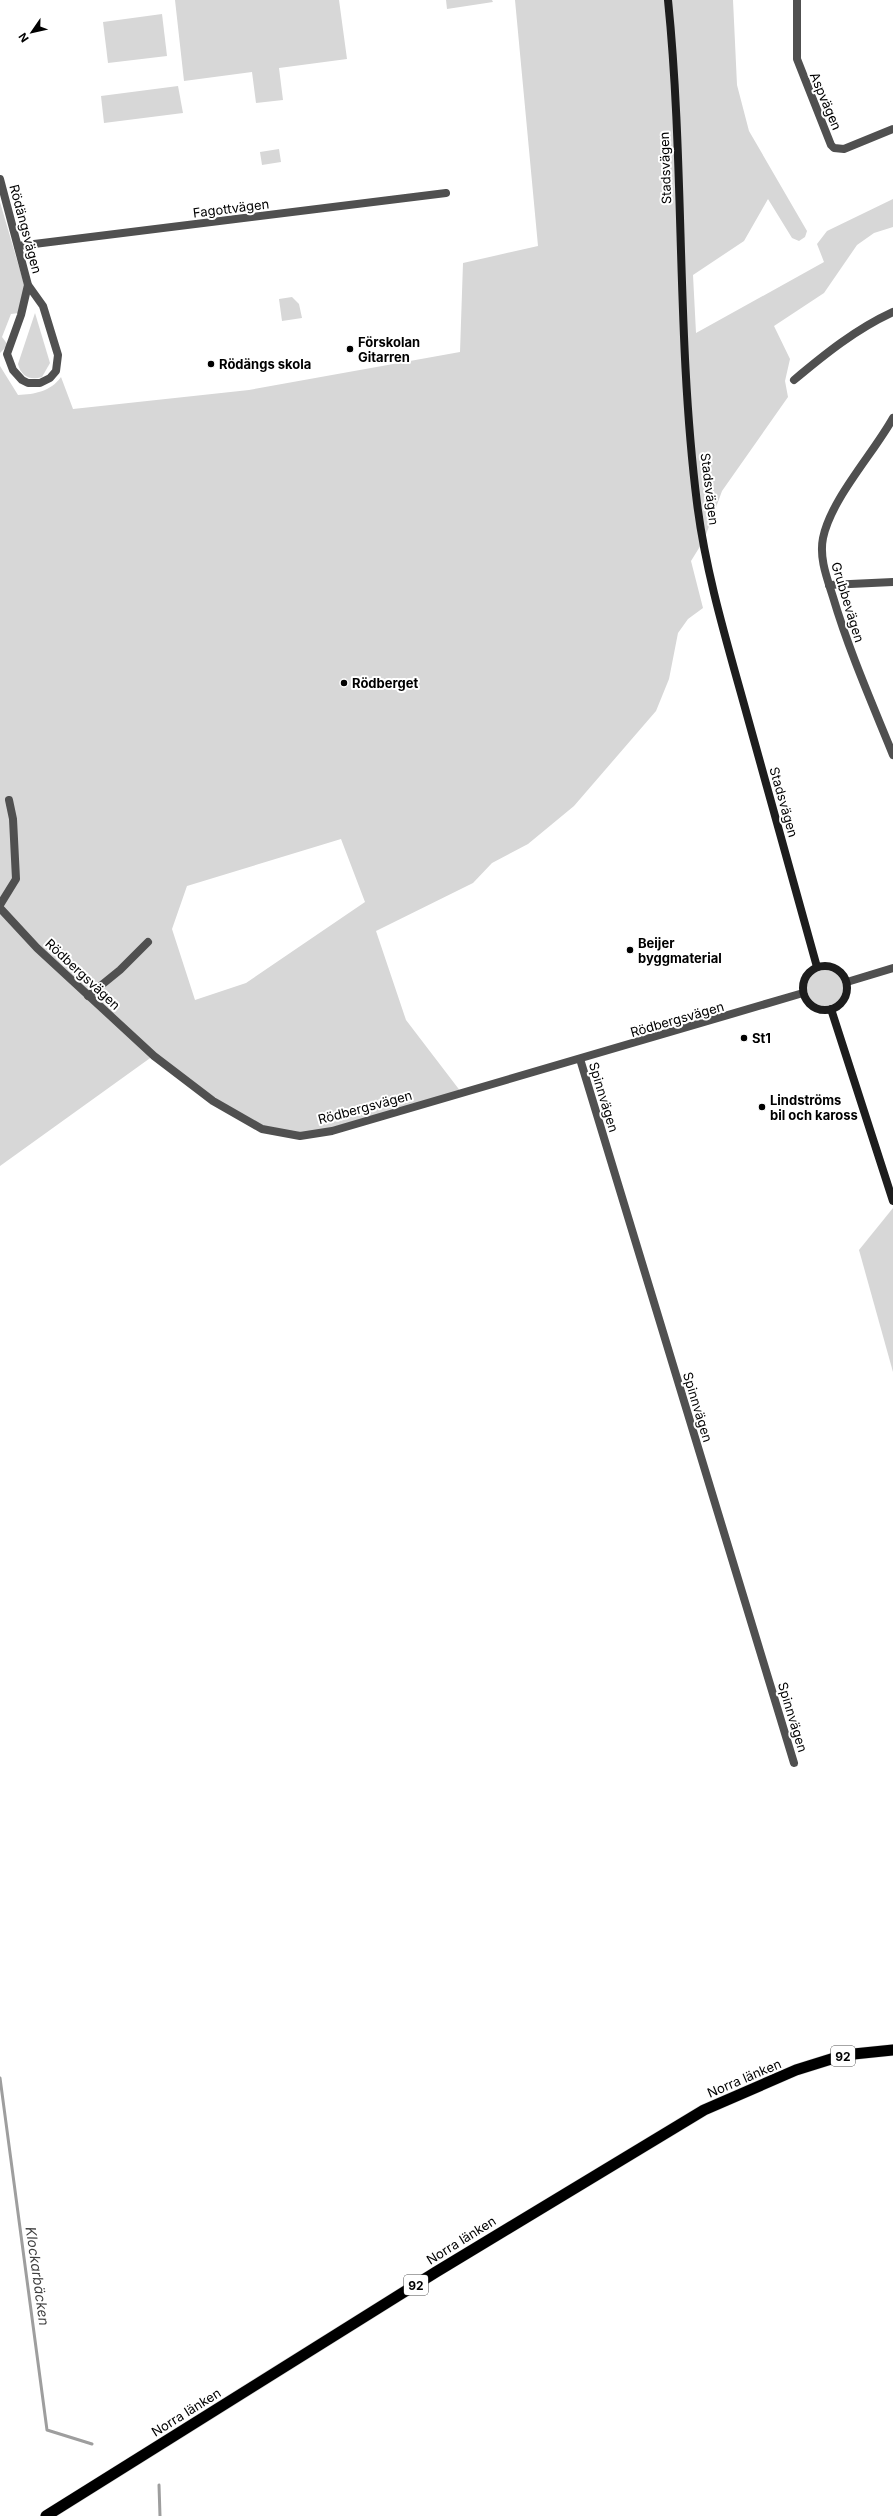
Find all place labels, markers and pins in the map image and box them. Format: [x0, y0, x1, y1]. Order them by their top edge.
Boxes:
place label: Förskolan Gitarren [358, 334, 420, 365]
marker: Förskolan Gitarren [345, 344, 355, 354]
place label: Rödängs skola [219, 356, 311, 372]
marker: Rödängs skola [206, 359, 216, 369]
place label: Rödberget [352, 675, 418, 691]
marker: Rödberget [339, 678, 349, 688]
place label: Beijer byggmaterial [638, 935, 722, 966]
marker: Beijer byggmaterial [625, 945, 635, 955]
place label: St1 [752, 1030, 771, 1046]
marker: St1 [739, 1033, 749, 1043]
place label: Lindströms bil och kaross [770, 1092, 858, 1123]
marker: Lindströms bil och kaross [757, 1102, 767, 1112]

